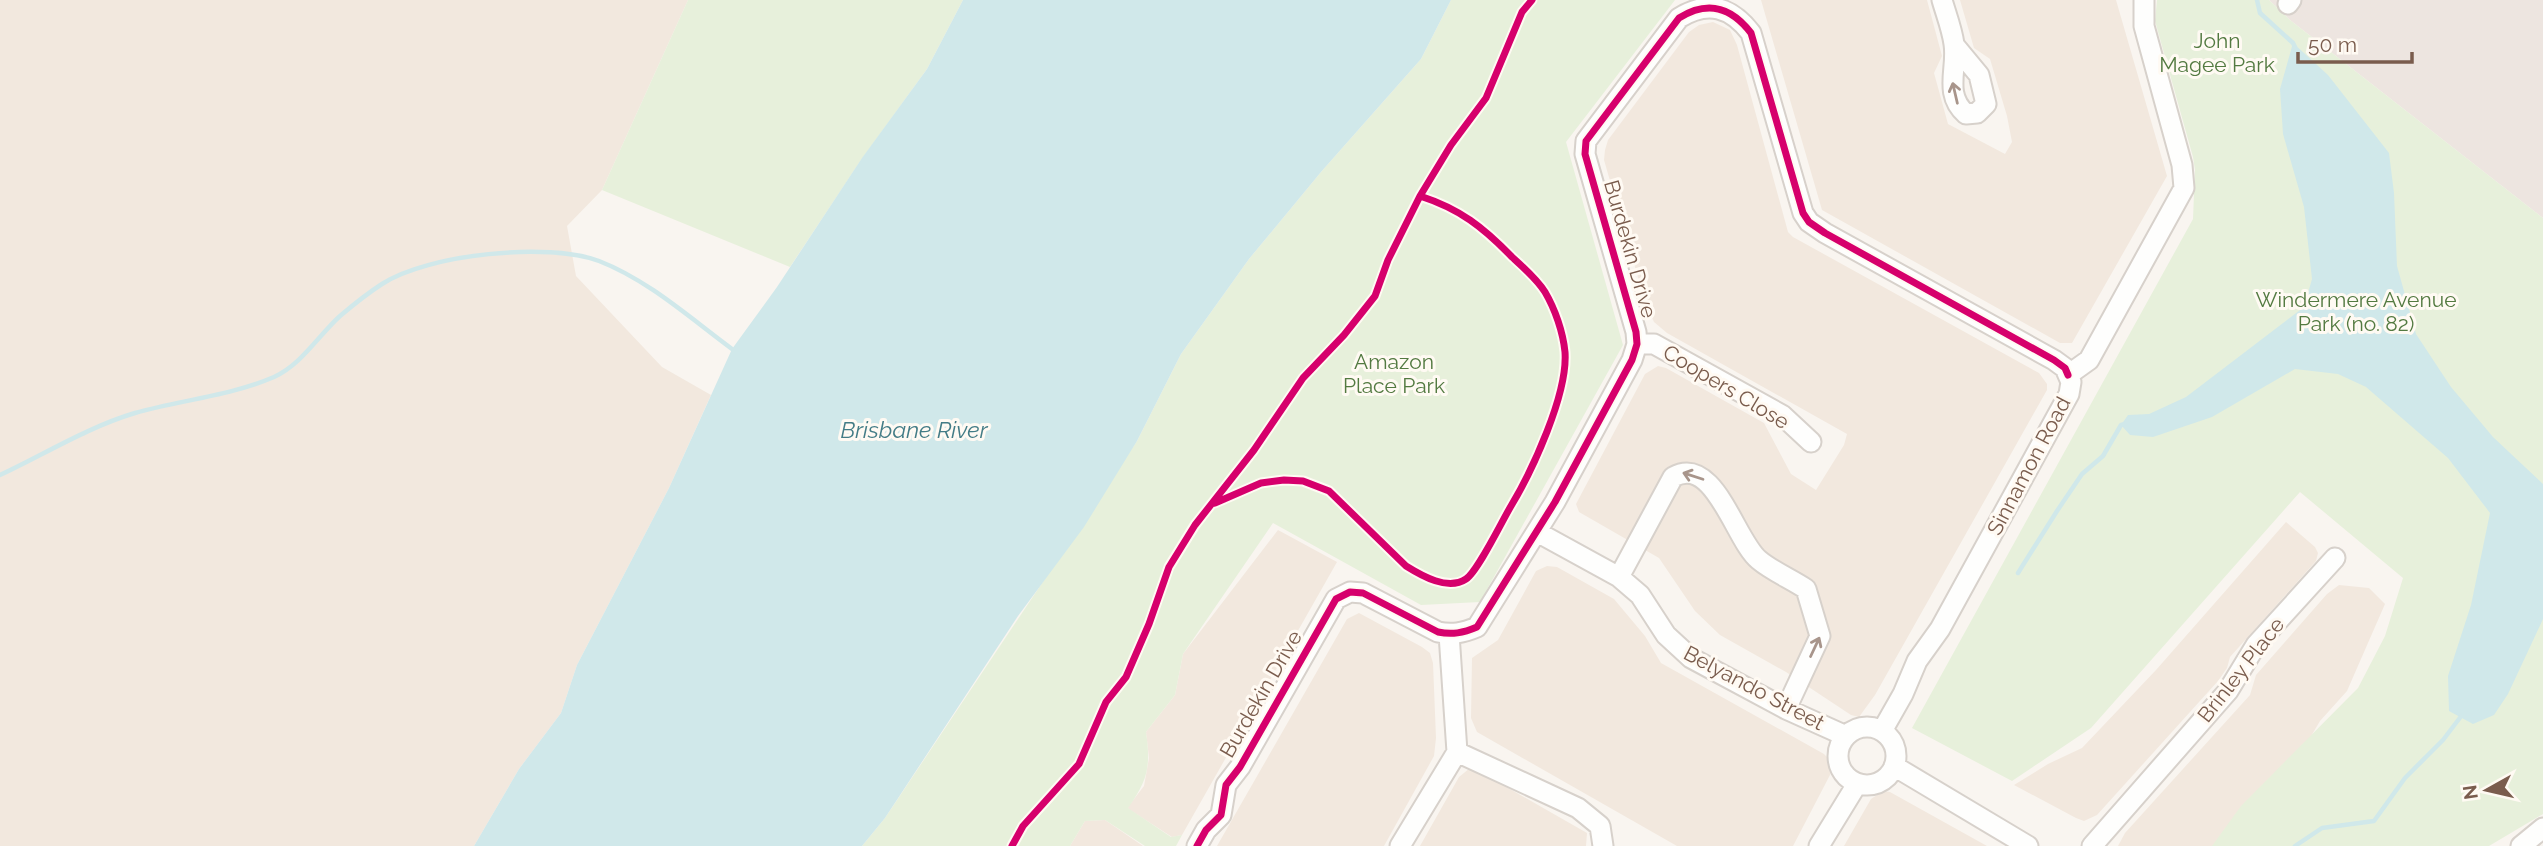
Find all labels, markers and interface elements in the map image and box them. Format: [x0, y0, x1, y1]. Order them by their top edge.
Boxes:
scale bar [2298, 21, 2412, 65]
park label: John Magee Park [2159, 28, 2275, 77]
text: 50 m [2308, 32, 2357, 57]
one-way arrow [1947, 82, 1961, 105]
street label: Burdekin Drive [1599, 177, 1662, 321]
park label: Windermere Avenue Park (no. 82) [2256, 287, 2456, 336]
street label: Coopers Close [1659, 339, 1794, 434]
park label: Amazon Place Park [1343, 349, 1445, 398]
street label: Sinnamon Road [1982, 392, 2076, 539]
water label: Brisbane River [840, 416, 989, 443]
one-way arrow [1682, 469, 1704, 481]
street label: Brinley Place [2192, 612, 2289, 727]
street label: Burdekin Drive [1214, 626, 1307, 762]
one-way arrow [1809, 637, 1822, 658]
street label: Belyando Street [1680, 640, 1829, 735]
north arrow [2452, 755, 2522, 825]
text: N [2458, 784, 2482, 801]

